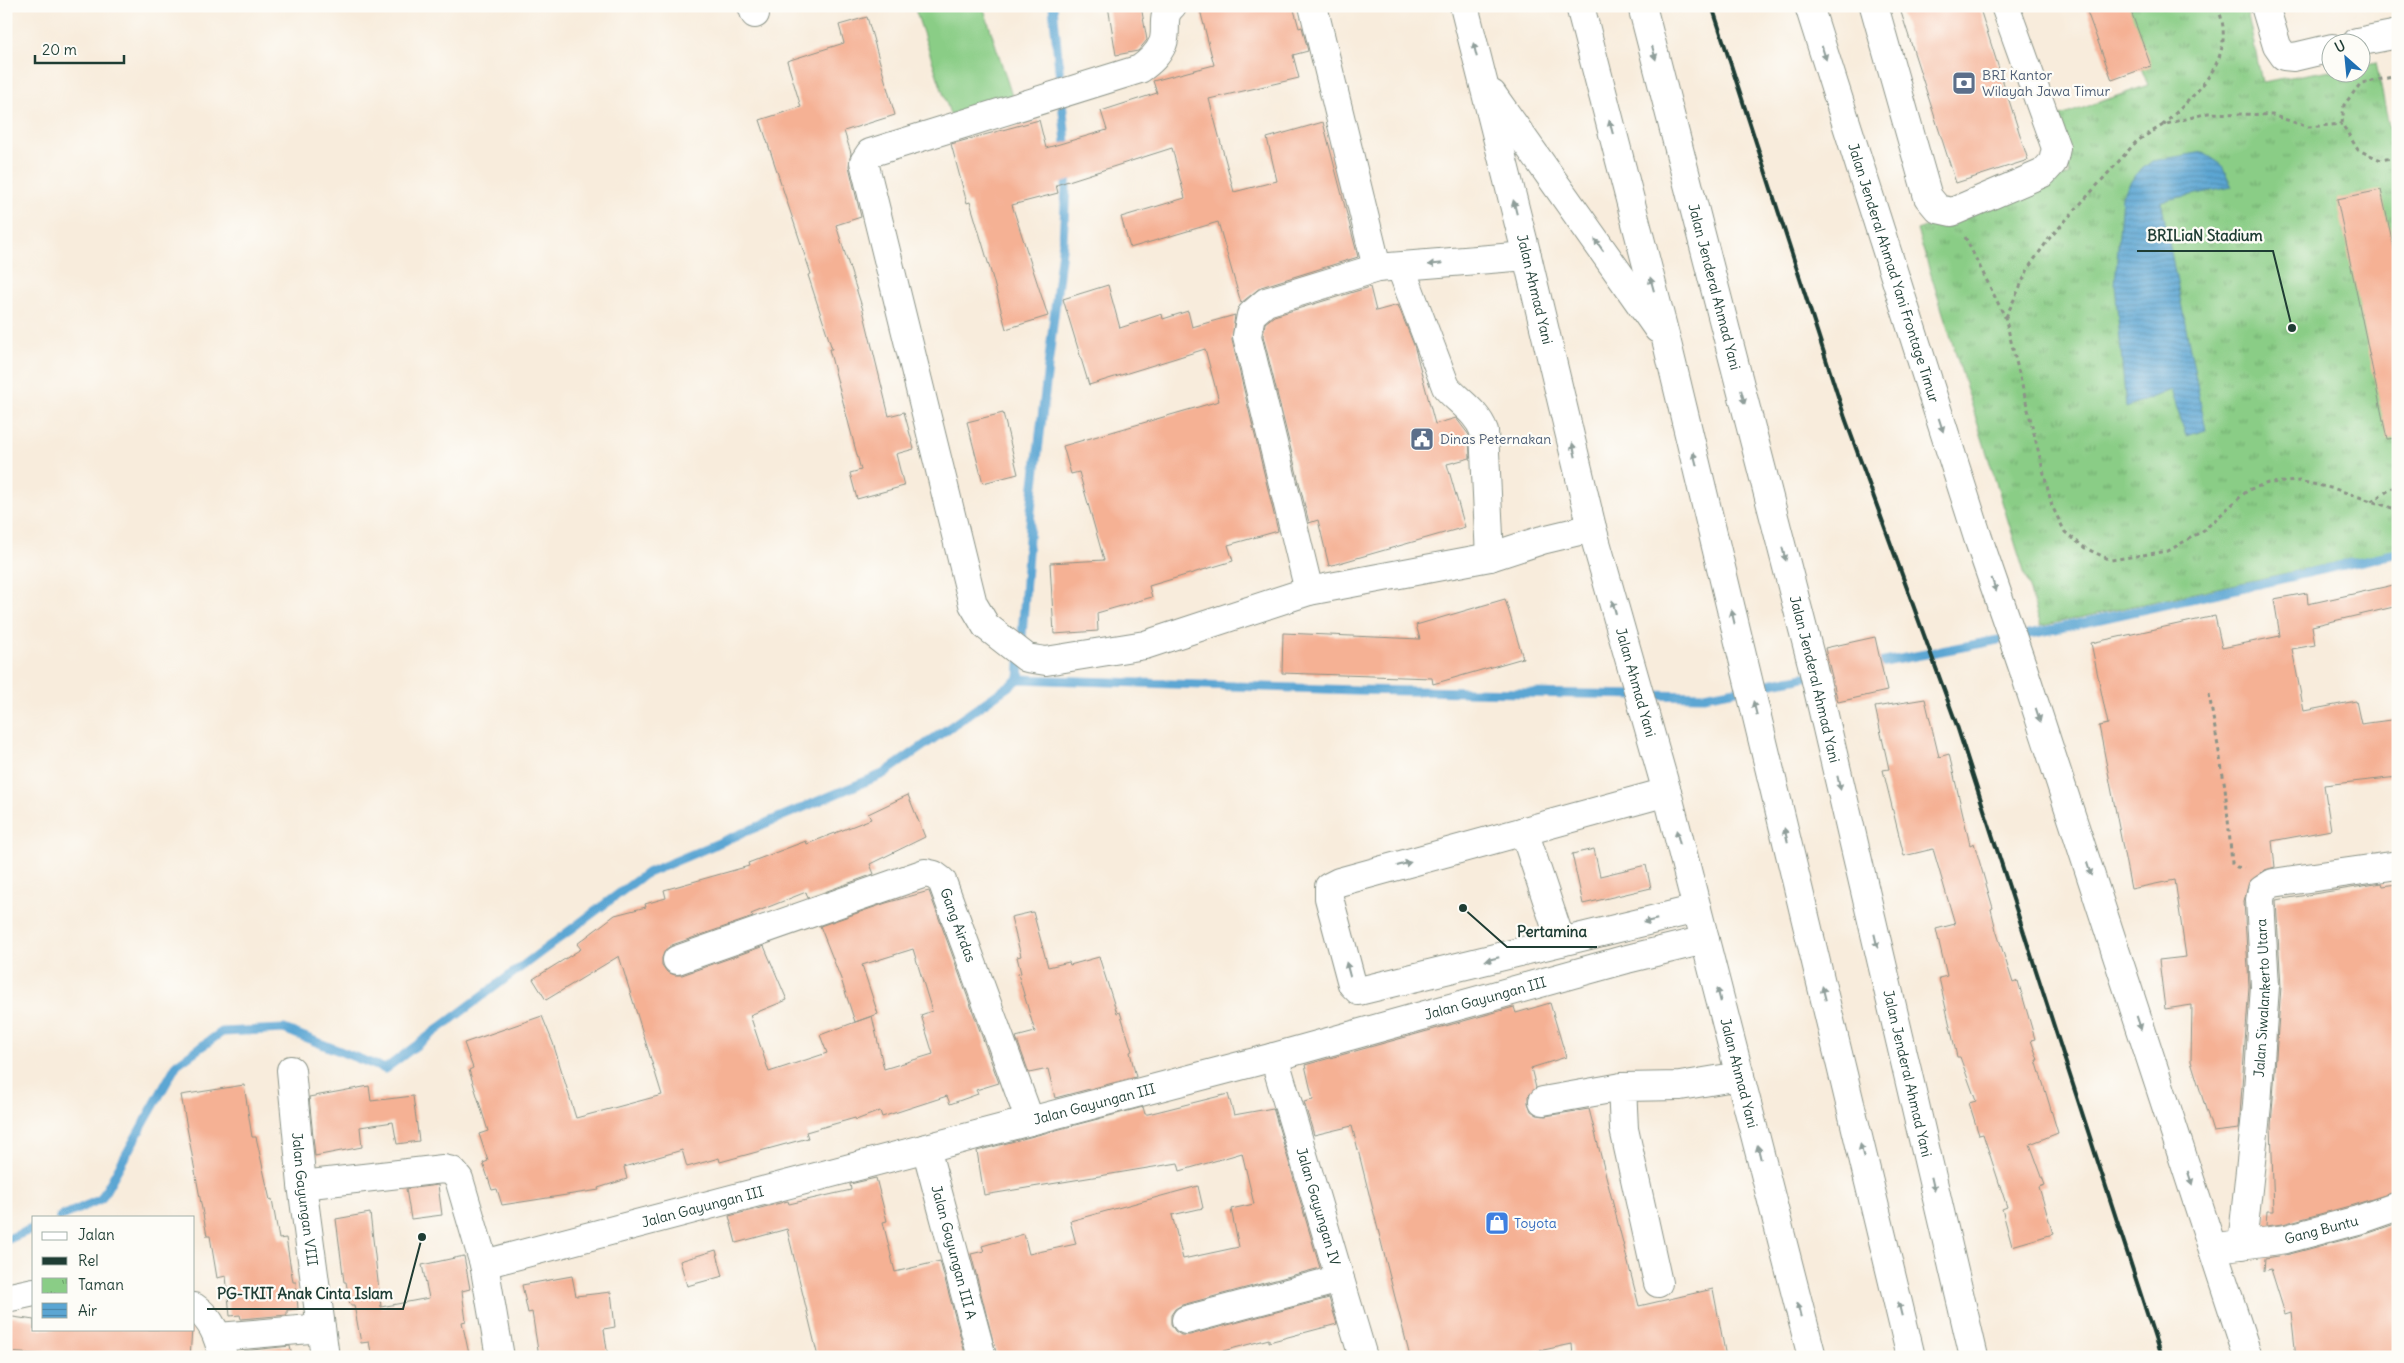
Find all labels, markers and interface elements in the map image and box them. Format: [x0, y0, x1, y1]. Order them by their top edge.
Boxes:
scale bar [35, 32, 124, 64]
north arrow [2322, 32, 2372, 82]
text: U [2332, 36, 2348, 57]
text: 20 m [42, 40, 77, 59]
one-way arrow [1471, 42, 1479, 57]
one-way arrow [1820, 45, 1828, 60]
one-way arrow [1650, 46, 1658, 61]
place label: BRI Kantor Wilayah Jawa Timur [1982, 66, 2111, 100]
bank icon: BRI Kantor Wilayah Jawa Timur [1951, 70, 1977, 96]
one-way arrow [1607, 119, 1615, 134]
street label: Jalan Jenderal Ahmad Yani Frontage Timur [1844, 141, 1944, 405]
one-way arrow [1511, 200, 1519, 215]
street label: Jalan Jenderal Ahmad Yani [1684, 202, 1745, 372]
callout: BRILiaN Stadium [2137, 221, 2273, 251]
text: BRILiaN Stadium [2147, 226, 2263, 245]
street label: Jalan Ahmad Yani [1513, 232, 1557, 346]
one-way arrow [1594, 239, 1604, 252]
one-way arrow [1426, 260, 1442, 268]
one-way arrow [1648, 277, 1656, 292]
one-way arrow [1739, 390, 1747, 405]
one-way arrow [1938, 417, 1946, 432]
public building icon: Dinas Peternakan [1409, 426, 1435, 452]
place label: Dinas Peternakan [1440, 430, 1551, 448]
one-way arrow [1570, 443, 1578, 458]
one-way arrow [1691, 451, 1699, 466]
one-way arrow [1780, 547, 1788, 562]
one-way arrow [1990, 577, 1998, 592]
street label: Jalan Jenderal Ahmad Yani [1786, 594, 1844, 764]
one-way arrow [1610, 600, 1618, 615]
one-way arrow [1729, 609, 1737, 624]
street label: Jalan Ahmad Yani [1612, 626, 1660, 739]
one-way arrow [1751, 700, 1759, 715]
one-way arrow [2035, 707, 2042, 722]
one-way arrow [1835, 775, 1843, 790]
one-way arrow [1782, 828, 1790, 843]
one-way arrow [1674, 830, 1682, 845]
one-way arrow [1396, 860, 1411, 868]
one-way arrow [2085, 862, 2093, 877]
street label: Gang Airdas [936, 886, 980, 965]
callout: Pertamina [1507, 917, 1597, 947]
one-way arrow [1642, 917, 1657, 925]
street label: Jalan Siwalankerto Utara [2250, 918, 2274, 1078]
text: Pertamina [1517, 922, 1587, 941]
one-way arrow [1872, 933, 1880, 949]
one-way arrow [1484, 955, 1499, 963]
one-way arrow [1344, 961, 1352, 976]
street label: Jalan Gayungan III [1422, 973, 1548, 1024]
one-way arrow [1820, 986, 1828, 1001]
one-way arrow [1715, 987, 1723, 1002]
street label: Jalan Jenderal Ahmad Yani [1879, 988, 1936, 1159]
street label: Jalan Ahmad Yani [1716, 1016, 1762, 1130]
one-way arrow [2136, 1016, 2143, 1031]
street label: Jalan Gayungan III [1031, 1079, 1157, 1129]
street label: Jalan Gayungan VIII [288, 1132, 322, 1267]
one-way arrow [1858, 1144, 1866, 1159]
street label: Jalan Gayungan IV [1292, 1145, 1344, 1268]
one-way arrow [1755, 1145, 1763, 1160]
one-way arrow [2186, 1171, 2194, 1186]
one-way arrow [1929, 1177, 1937, 1192]
street label: Jalan Gayungan III [640, 1182, 766, 1231]
street label: Jalan Gayungan III A [927, 1183, 980, 1321]
shop icon: Toyota [1484, 1210, 1510, 1236]
street label: Gang Buntu [2282, 1211, 2360, 1248]
place label: Toyota [1514, 1214, 1557, 1232]
legend [32, 1216, 195, 1330]
text: Jalan [78, 1225, 115, 1244]
text: Rel [78, 1251, 99, 1270]
text: Taman [78, 1275, 124, 1294]
callout: PG-TKIT Anak Cinta Islam [207, 1279, 403, 1309]
text: PG-TKIT Anak Cinta Islam [217, 1284, 393, 1303]
text: Air [78, 1301, 97, 1320]
one-way arrow [1795, 1302, 1803, 1317]
one-way arrow [1896, 1302, 1904, 1317]

